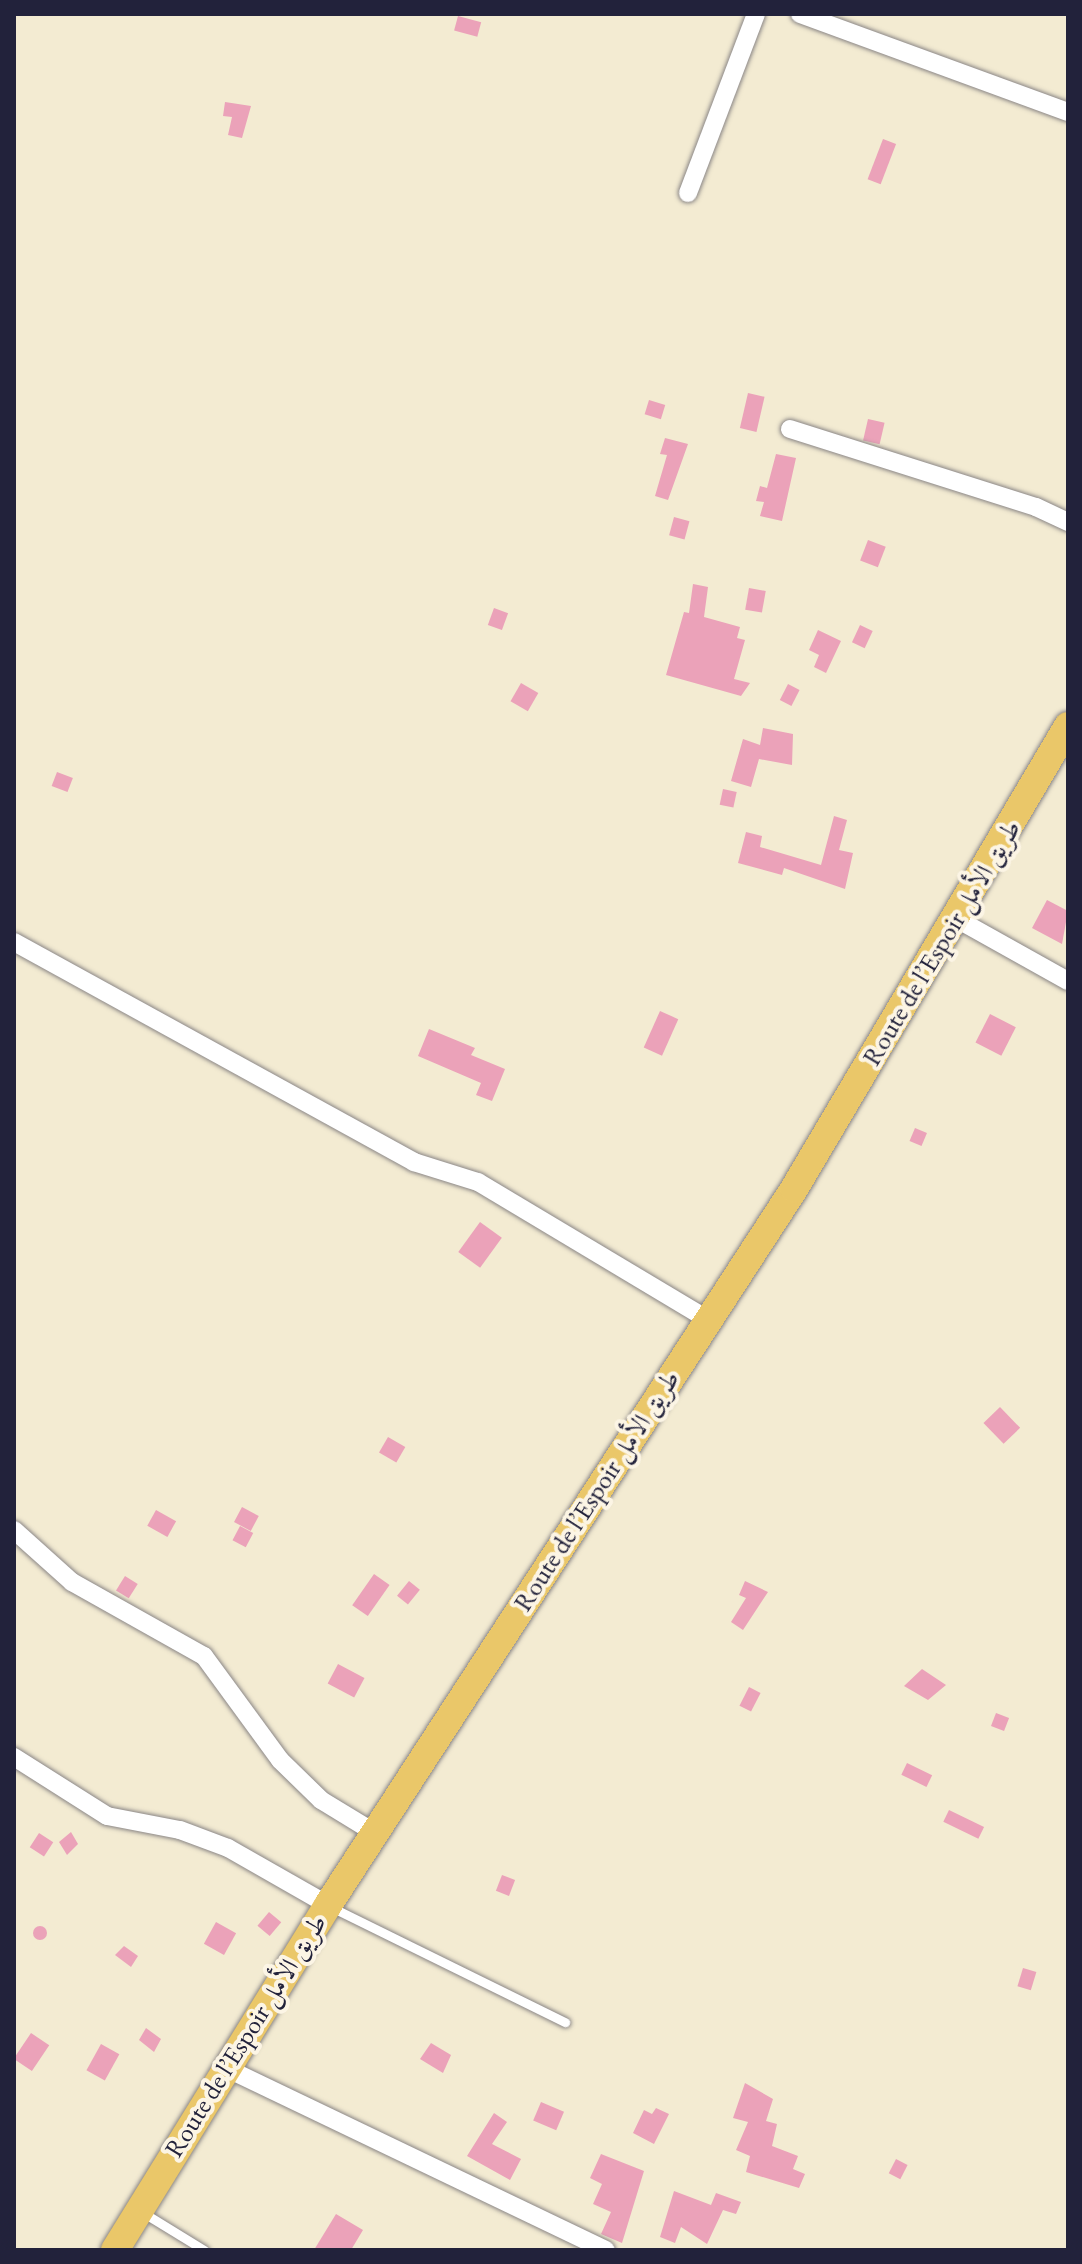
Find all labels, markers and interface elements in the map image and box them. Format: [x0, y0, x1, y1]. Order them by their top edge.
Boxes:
street label: Route de l’Espoir طريق الأمل [856, 815, 1028, 1071]
street label: Route de l’Espoir طريق الأمل [507, 1365, 687, 1617]
street label: Route de l’Espoir طريق الأمل [158, 1909, 334, 2163]

